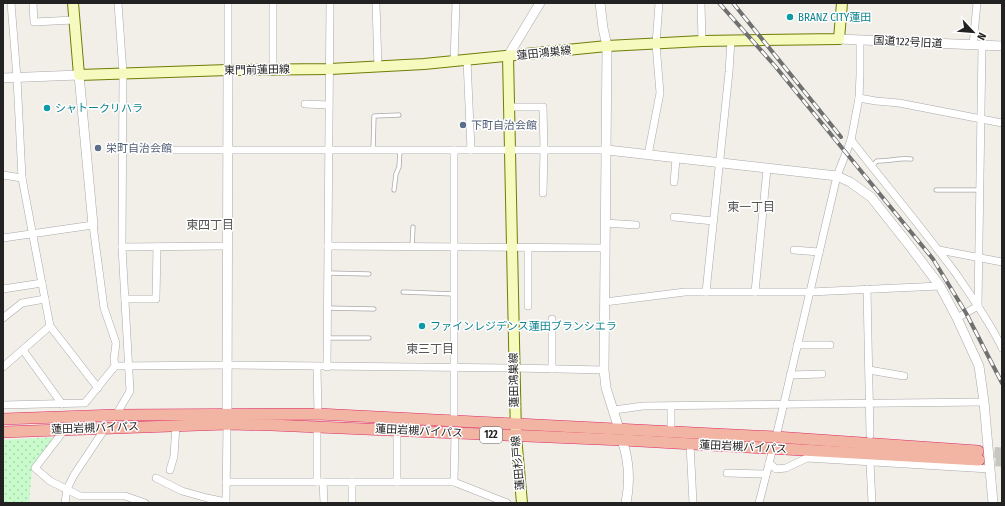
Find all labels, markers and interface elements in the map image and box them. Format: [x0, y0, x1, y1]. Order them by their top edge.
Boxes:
place label: BRANZ CITY蓮田 [798, 11, 871, 24]
marker: BRANZ CITY蓮田 [785, 12, 795, 22]
north arrow [953, 12, 993, 52]
text: N [974, 30, 989, 42]
street label: 国道122号旧道 [873, 34, 943, 50]
street label: 蓮田鴻巣線 [516, 44, 572, 62]
street label: 東門前蓮田線 [224, 63, 290, 77]
place label: シャトークリハラ [55, 102, 143, 115]
marker: シャトークリハラ [42, 103, 52, 113]
place label: 下町自治会館 [471, 119, 537, 132]
marker: 下町自治会館 [458, 120, 468, 130]
place label: 栄町自治会館 [106, 142, 172, 155]
marker: 栄町自治会館 [93, 143, 103, 153]
district label: 東一丁目 [727, 200, 775, 214]
district label: 東四丁目 [186, 218, 234, 232]
place label: ファインレジデンス蓮田ブランシエラ [430, 320, 617, 333]
marker: ファインレジデンス蓮田ブランシエラ [417, 321, 427, 331]
district label: 東三丁目 [406, 342, 454, 356]
street label: 蓮田鴻巣線 [507, 352, 521, 408]
street label: 蓮田岩槻バイパス [51, 420, 139, 436]
street label: 蓮田岩槻バイパス [375, 422, 463, 440]
road number: 122 [480, 427, 502, 443]
street label: 蓮田杉戸線 [509, 435, 527, 491]
street label: 蓮田岩槻バイパス [699, 438, 787, 456]

